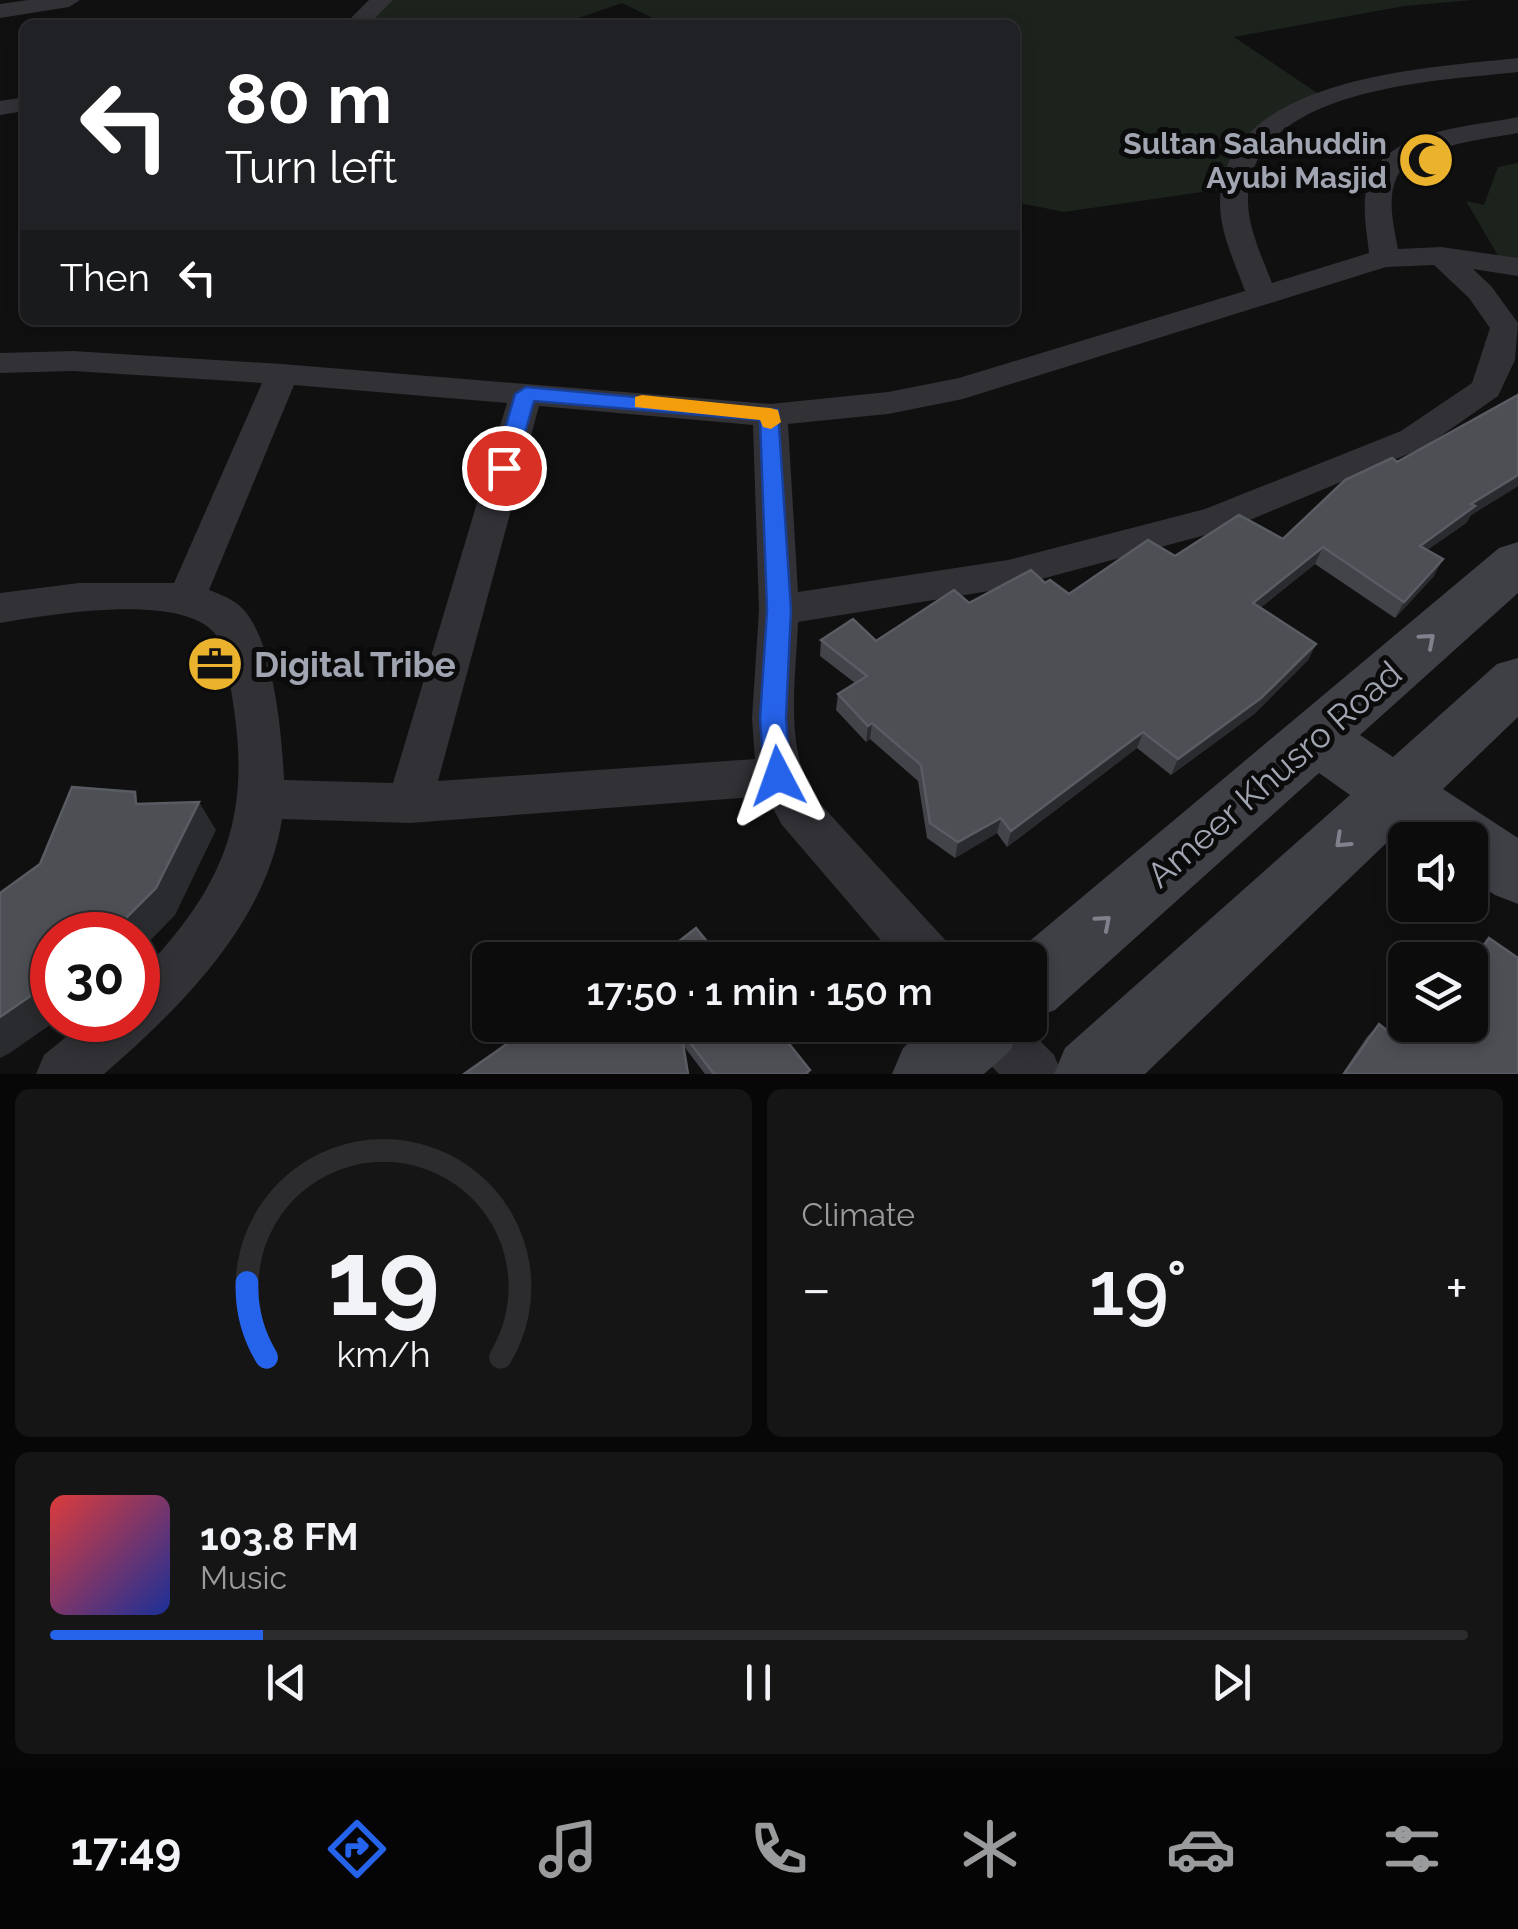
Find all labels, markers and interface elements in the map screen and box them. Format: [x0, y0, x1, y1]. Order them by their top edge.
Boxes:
text: 80 m [225, 57, 392, 139]
icon: left [60, 60, 190, 190]
place label: Sultan Salahuddin Ayubi Masjid [1123, 126, 1387, 195]
mosque icon: Sultan Salahuddin Ayubi Masjid [1396, 130, 1456, 190]
text: Turn left [225, 141, 397, 194]
icon: left [170, 250, 225, 305]
text: Then [60, 255, 150, 300]
pin [462, 426, 547, 511]
icon: arrive [477, 441, 532, 496]
office icon: Digital Tribe [185, 634, 245, 694]
one-way arrow [1416, 634, 1435, 652]
place label: Digital Tribe [254, 644, 456, 685]
street label: Ameer Khusro Road [1139, 652, 1409, 896]
position arrow [726, 724, 830, 828]
map controls [1388, 822, 1488, 1042]
button: sound [1388, 822, 1488, 922]
one-way arrow [1335, 829, 1354, 847]
speed limit sign: 30 [30, 912, 160, 1042]
one-way arrow [1092, 916, 1110, 934]
button: layers [1388, 942, 1488, 1042]
text: 17:50 · 1 min · 150 m [586, 969, 933, 1014]
text: Climate [802, 1196, 915, 1233]
text: 19 [327, 1217, 440, 1339]
text: 19° [1089, 1244, 1187, 1333]
text: − [802, 1256, 831, 1321]
text: + [1445, 1256, 1468, 1321]
text: km/h [336, 1333, 430, 1375]
text: 103.8 FM [200, 1514, 359, 1559]
text: Music [200, 1559, 287, 1596]
icon: previous [259, 1655, 314, 1710]
icon: pause [731, 1655, 786, 1710]
icon: next [1204, 1655, 1259, 1710]
icon: directions [322, 1814, 392, 1884]
icon: music [533, 1814, 603, 1884]
icon: phone [744, 1814, 814, 1884]
icon: climate [955, 1814, 1025, 1884]
icon: car [1166, 1814, 1236, 1884]
icon: filters [1377, 1814, 1447, 1884]
text: 17:49 [71, 1823, 181, 1876]

